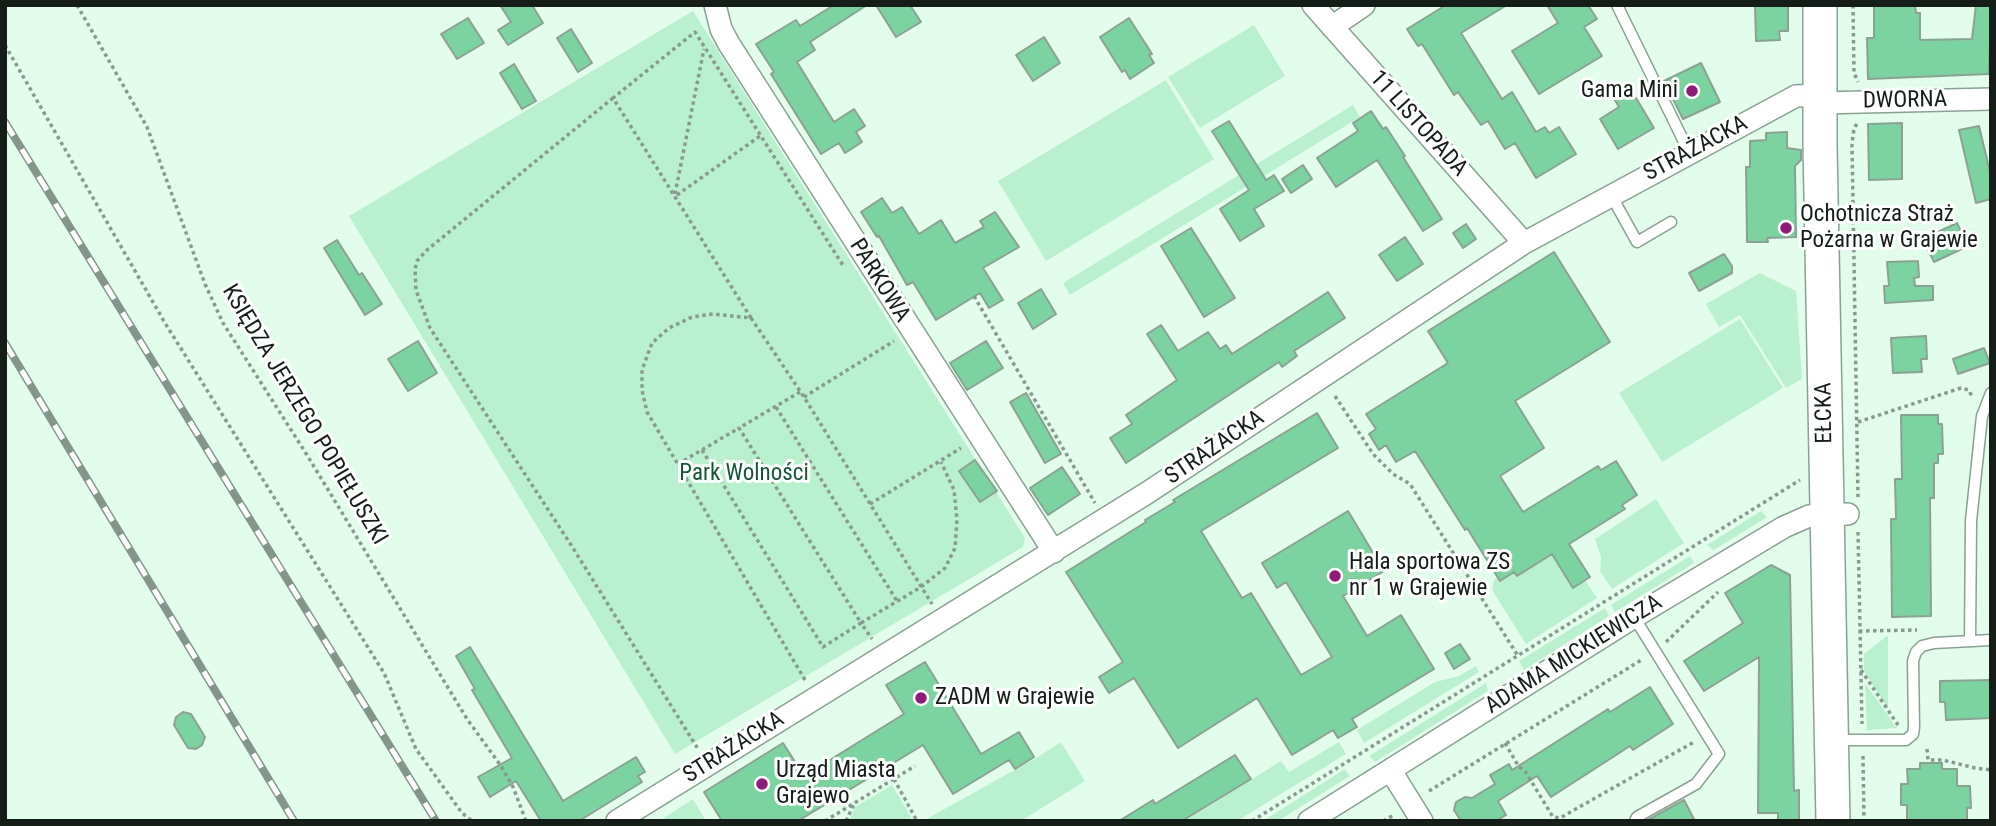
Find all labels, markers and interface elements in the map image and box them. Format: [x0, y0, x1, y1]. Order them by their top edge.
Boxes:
street label: 11 LISTOPADA [1363, 65, 1473, 183]
place label: Gama Mini [1581, 77, 1678, 105]
marker: Gama Mini [1684, 83, 1700, 99]
street label: DWORNA [1863, 86, 1947, 116]
street label: STRAŻACKA [1639, 110, 1753, 188]
place label: Ochotnicza Straż Pożarna w Grajewie [1800, 201, 1978, 255]
marker: Ochotnicza Straż Pożarna w Grajewie [1778, 220, 1794, 236]
street label: PARKOWA [843, 234, 915, 328]
street label: KSIĘDZA JERZEGO POPIEŁUSZKI [215, 280, 393, 550]
street label: EŁCKA [1811, 382, 1839, 444]
street label: STRAŻACKA [1160, 405, 1270, 491]
park label: Park Wolności [679, 460, 809, 488]
place label: Hala sportowa ZS nr 1 w Grajewie [1349, 549, 1510, 603]
marker: Hala sportowa ZS nr 1 w Grajewie [1327, 568, 1343, 584]
street label: ADAMA MICKIEWICZA [1481, 589, 1667, 721]
place label: ZADM w Grajewie [935, 684, 1095, 712]
marker: ZADM w Grajewie [913, 690, 929, 706]
street label: STRAŻACKA [679, 706, 789, 790]
place label: Urząd Miasta Grajewo [776, 757, 896, 811]
marker: Urząd Miasta Grajewo [754, 776, 770, 792]

